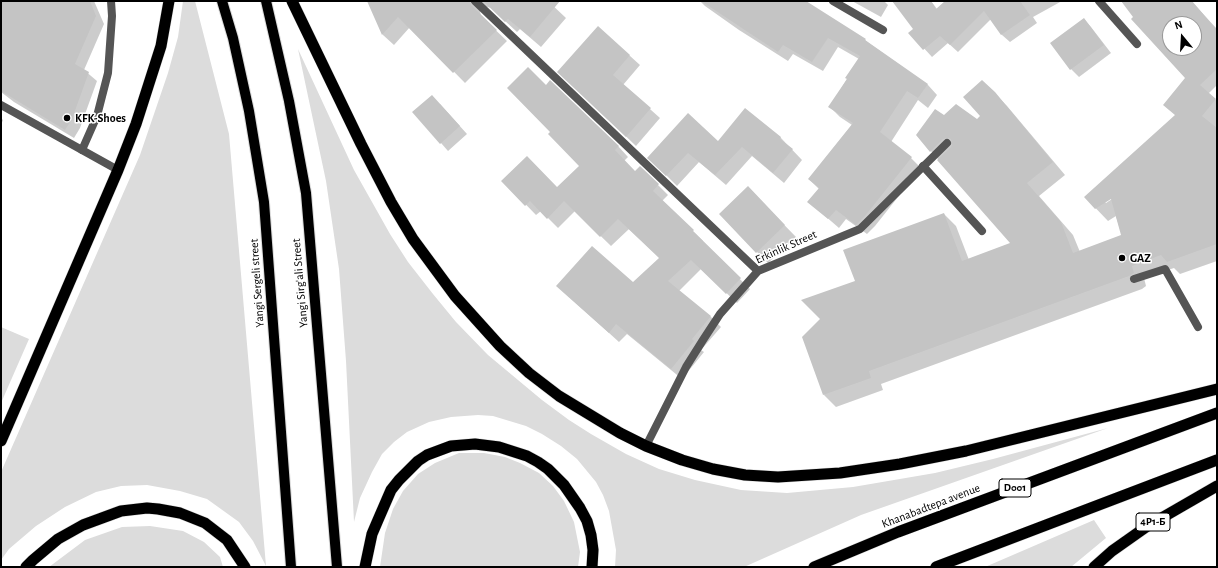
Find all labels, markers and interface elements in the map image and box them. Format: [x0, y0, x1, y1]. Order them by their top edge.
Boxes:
north arrow [1162, 16, 1202, 56]
text: N [1173, 19, 1184, 31]
place label: KFK-Shoes [75, 111, 126, 125]
marker: KFK-Shoes [62, 113, 72, 123]
street label: Erkinlik Street [753, 227, 819, 267]
street label: Yangi Sergeli street [247, 238, 267, 328]
street label: Yangi Sirg'ali Street [289, 238, 311, 328]
place label: GAZ [1130, 251, 1151, 265]
marker: GAZ [1117, 253, 1127, 263]
road number: D001 [999, 479, 1031, 497]
street label: Khanabadtepa avenue [880, 481, 982, 531]
road number: 4Р1-Б [1136, 513, 1170, 531]

